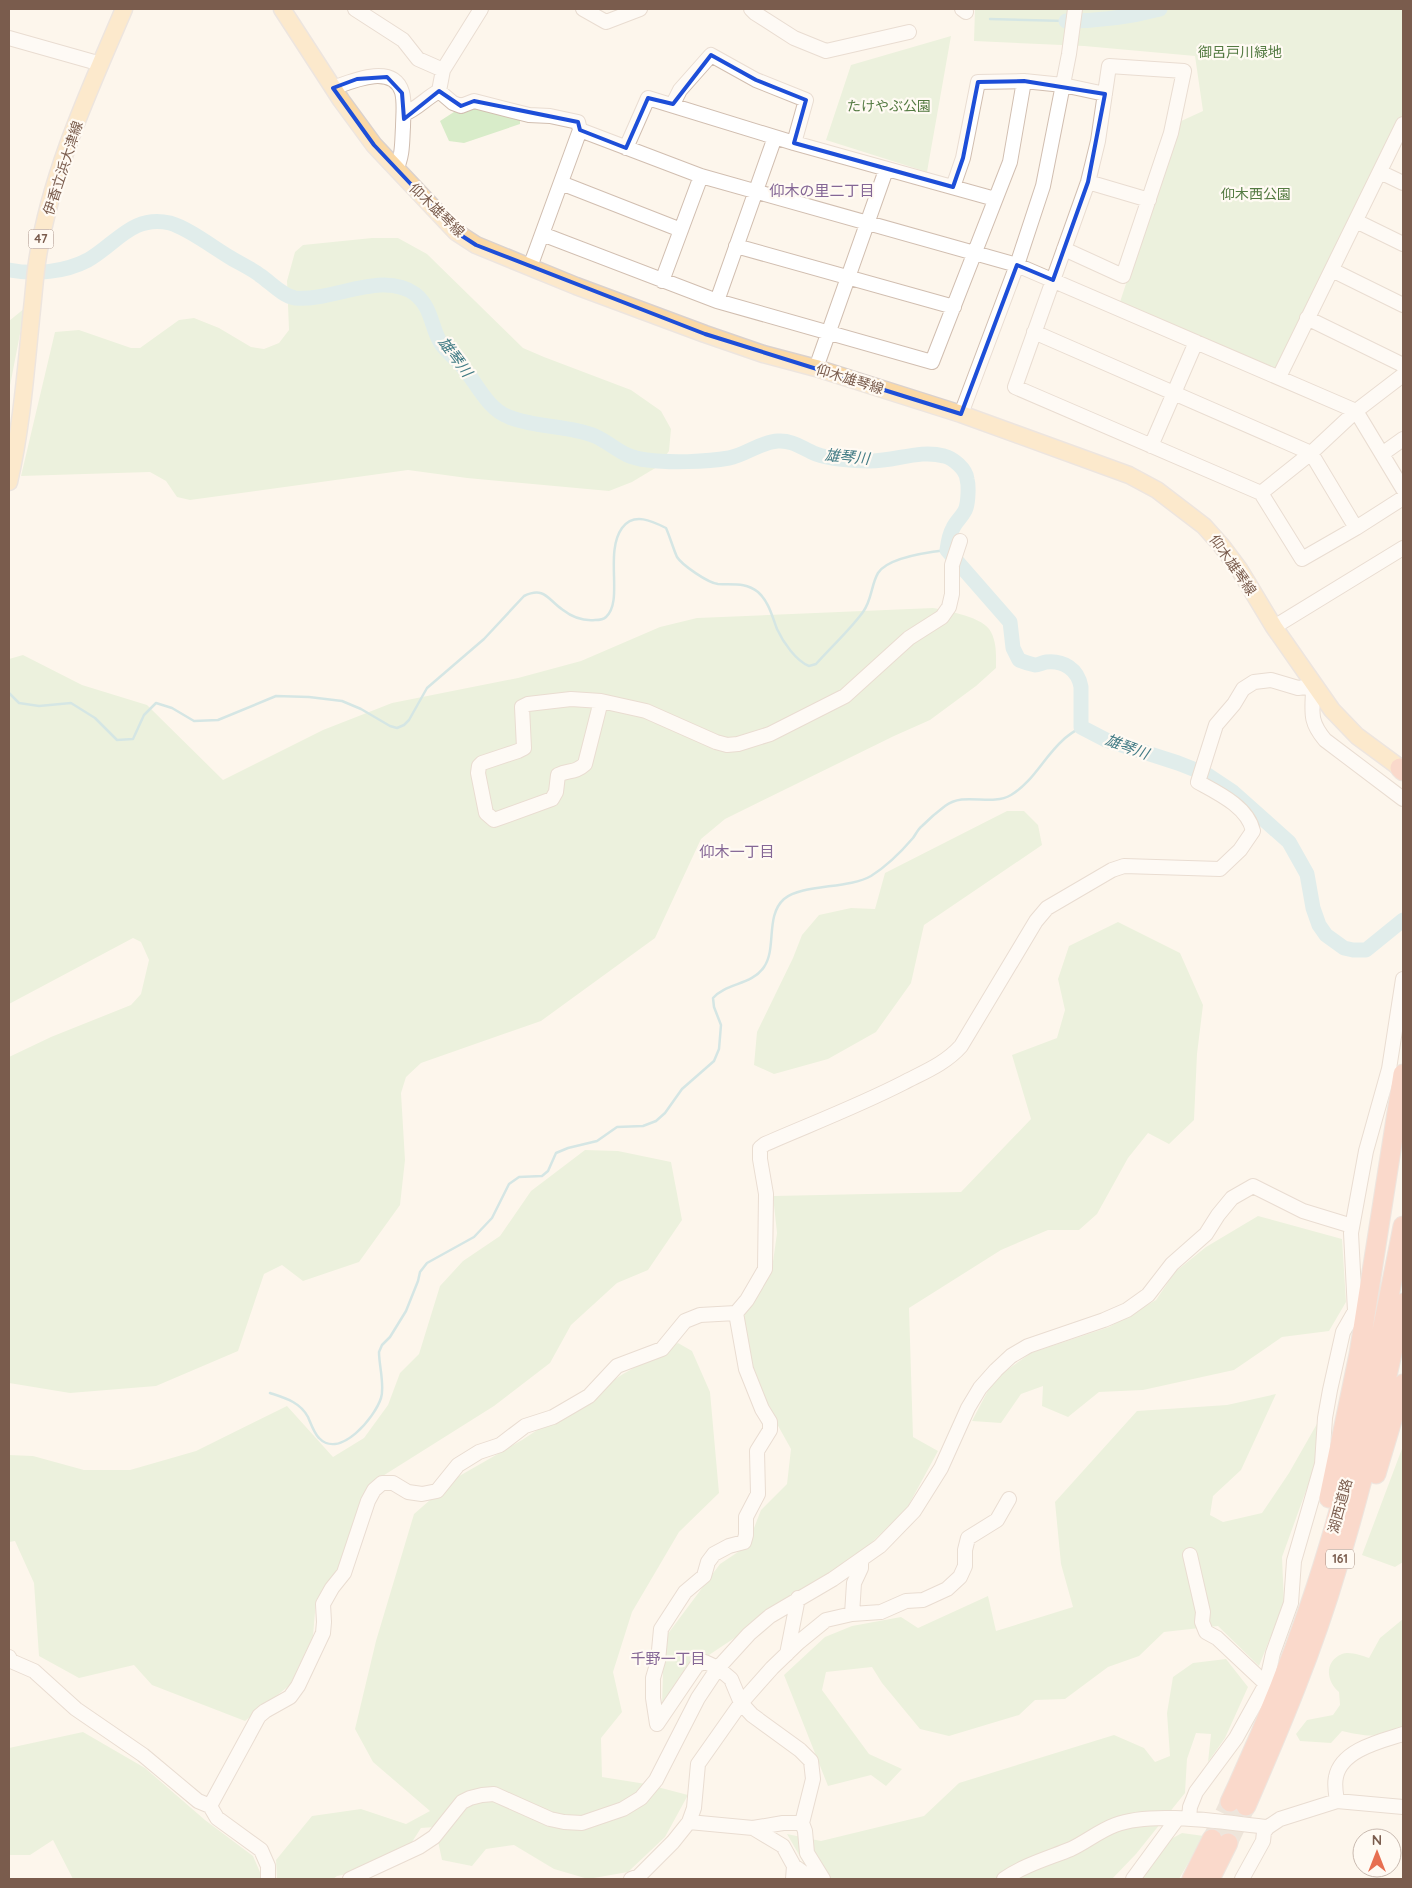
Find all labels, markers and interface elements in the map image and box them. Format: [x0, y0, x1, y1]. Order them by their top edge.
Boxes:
park label: 御呂戸川緑地 [1198, 43, 1282, 61]
park label: たけやぶ公園 [847, 97, 931, 115]
street label: 伊香立浜大津線 [39, 119, 87, 217]
street label: 仰木雄琴線 [406, 179, 468, 241]
district label: 仰木の里二丁目 [768, 181, 875, 200]
park label: 仰木西公園 [1221, 185, 1291, 203]
road number: 47 [28, 230, 54, 248]
water label: 雄琴川 [434, 333, 478, 382]
street label: 仰木雄琴線 [814, 360, 886, 398]
water label: 雄琴川 [824, 445, 872, 468]
street label: 仰木雄琴線 [1206, 531, 1260, 599]
water label: 雄琴川 [1103, 730, 1153, 764]
district label: 仰木一丁目 [698, 842, 775, 861]
street label: 湖西道路 [1324, 1477, 1356, 1535]
road number: 161 [1326, 1550, 1354, 1568]
district label: 千野一丁目 [630, 1649, 706, 1668]
north arrow [1352, 1828, 1402, 1878]
text: N [1372, 1831, 1382, 1849]

